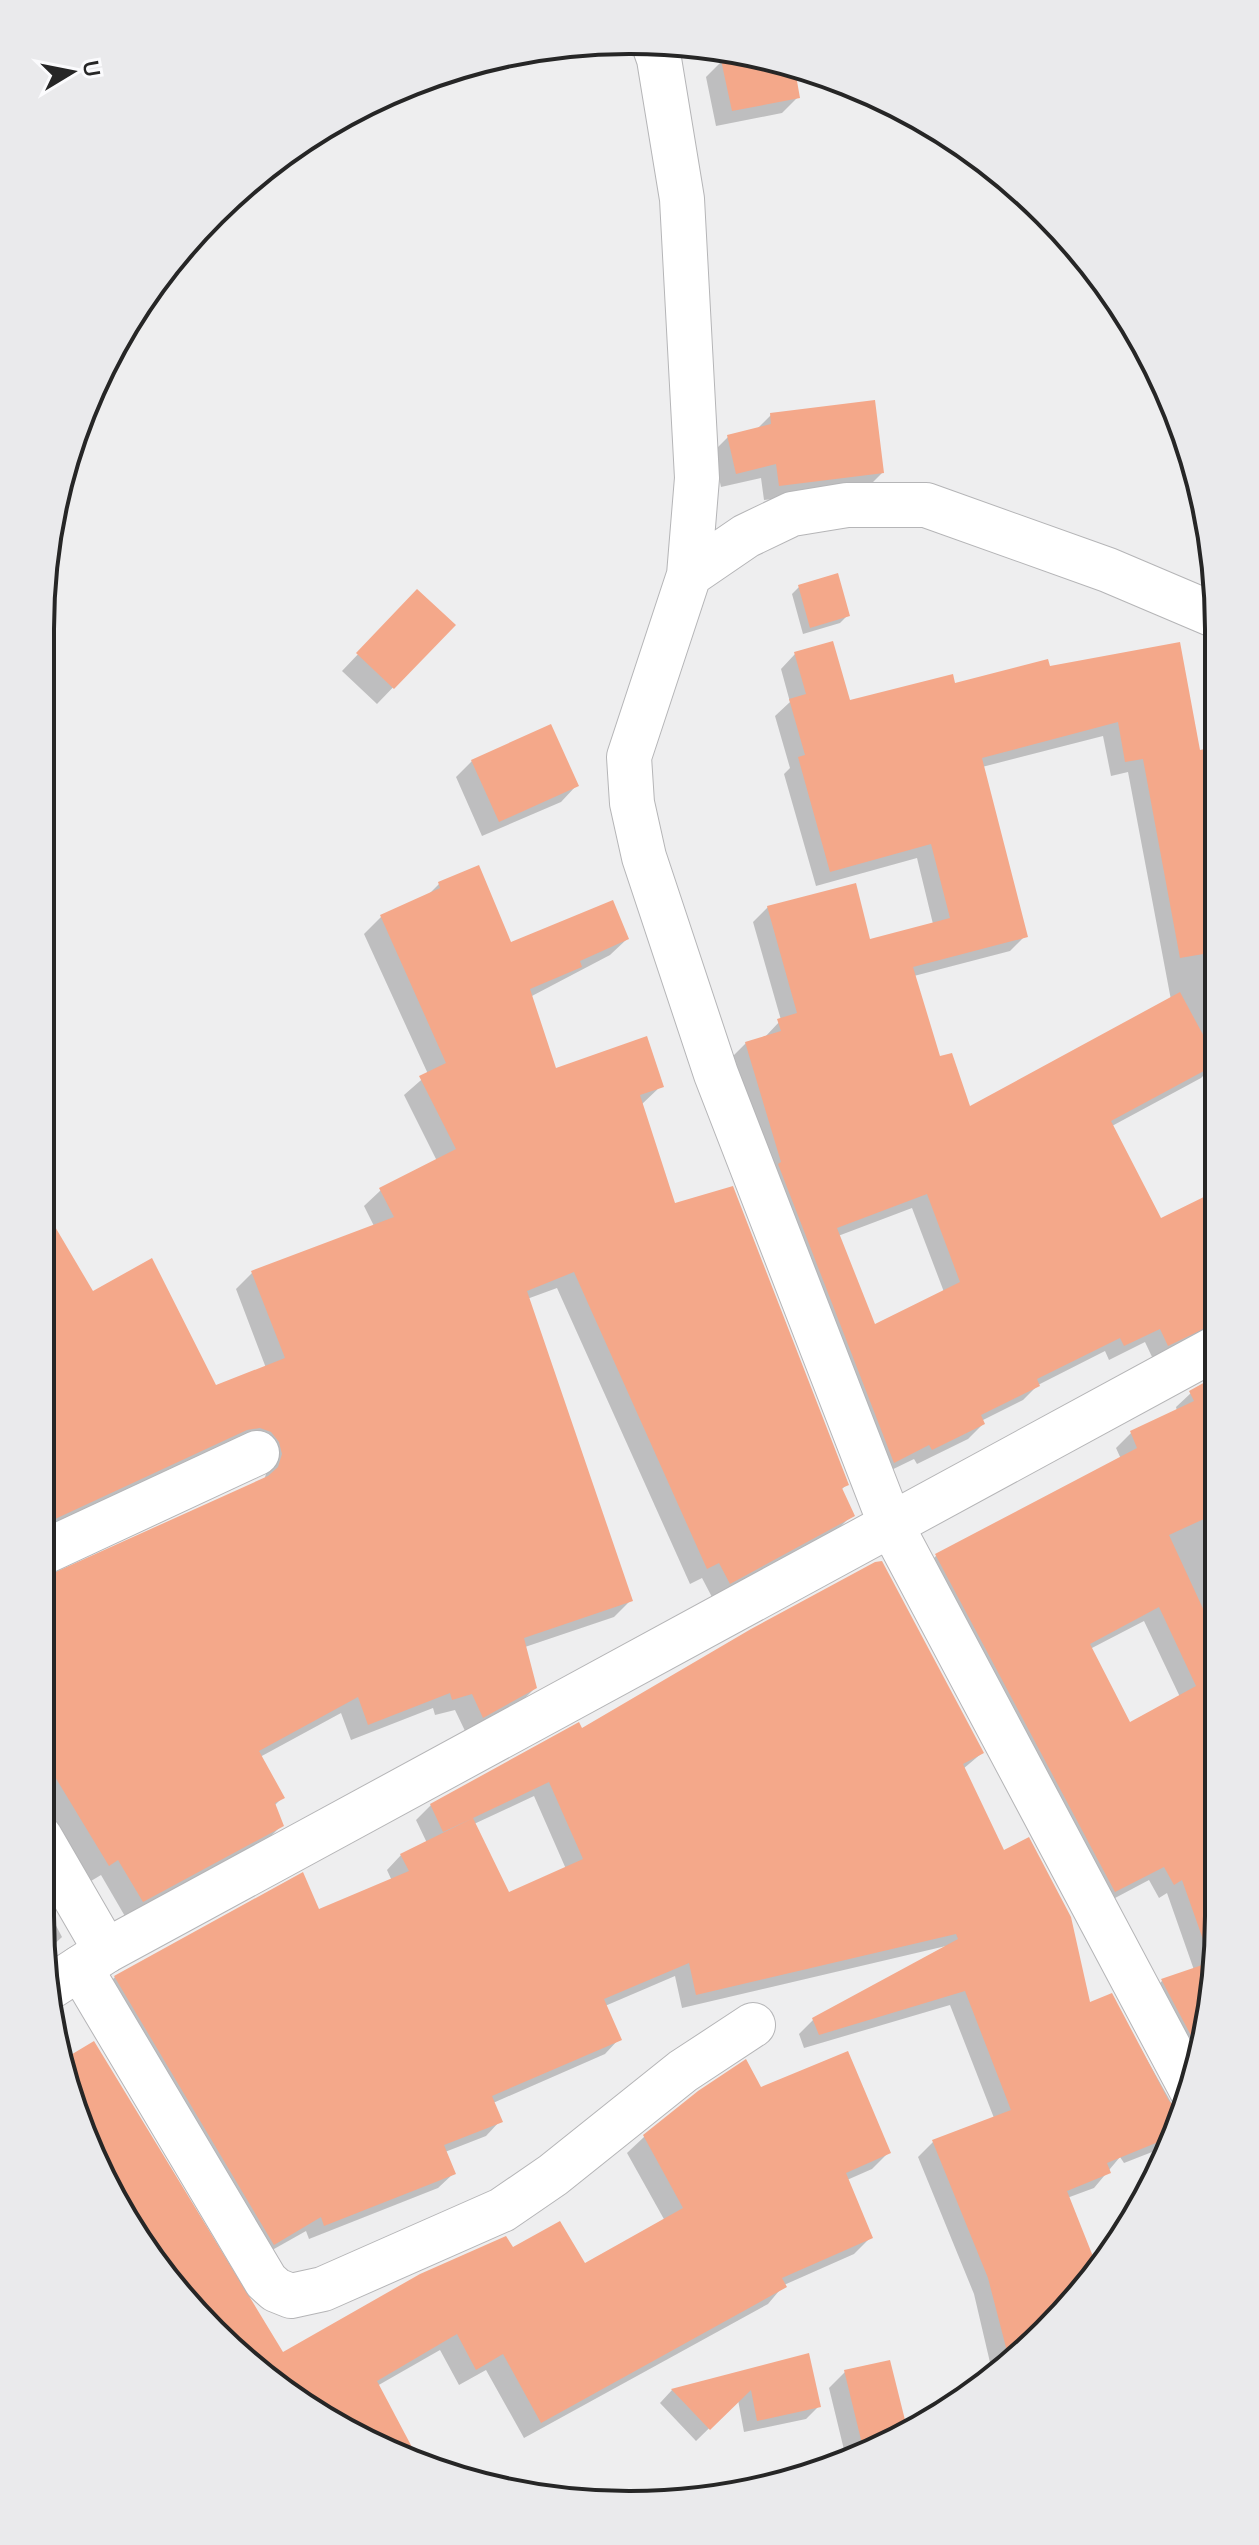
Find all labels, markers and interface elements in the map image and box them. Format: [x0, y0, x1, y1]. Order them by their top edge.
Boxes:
north arrow [32, 32, 112, 112]
text: U [75, 58, 107, 79]

